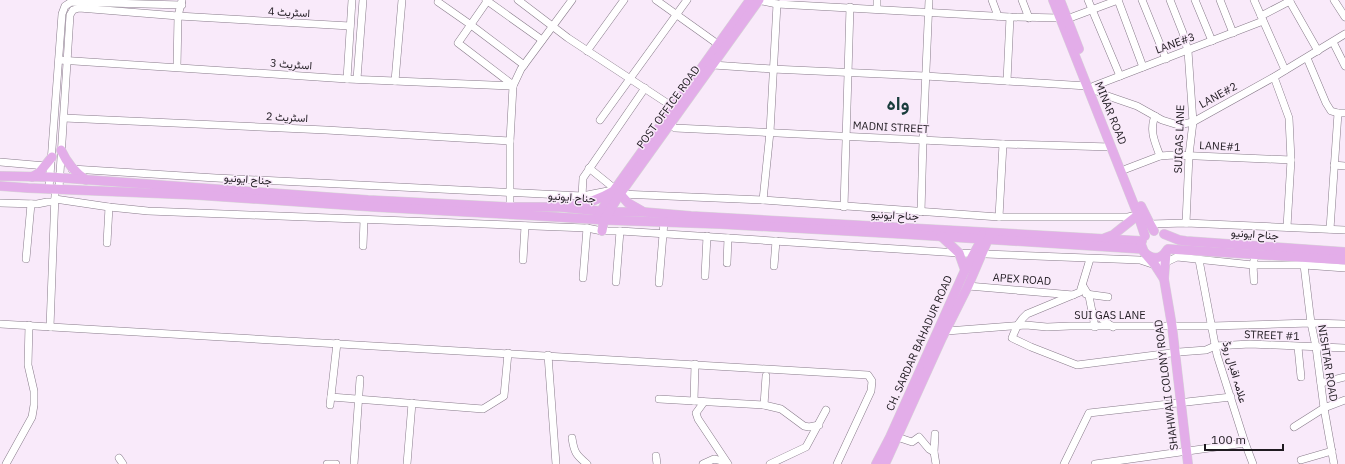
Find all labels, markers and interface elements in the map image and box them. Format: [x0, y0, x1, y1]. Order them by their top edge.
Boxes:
street label: اسٹریٹ 4 [268, 4, 310, 20]
street label: LANE#3 [1153, 29, 1197, 57]
street label: اسٹریٹ 3 [270, 56, 312, 72]
street label: POST OFFICE ROAD [633, 63, 703, 151]
street label: MINAR ROAD [1092, 79, 1130, 147]
street label: LANE#2 [1196, 79, 1240, 111]
district label: واہ [887, 91, 910, 116]
street label: SUIGAS LANE [1171, 104, 1187, 174]
street label: اسٹریٹ 2 [266, 109, 308, 125]
street label: MADNI STREET [852, 118, 930, 136]
street label: LANE#1 [1199, 138, 1241, 154]
street label: جناح ایونیو [224, 170, 272, 189]
street label: جناح ایونیو [548, 188, 596, 207]
street label: جناح ایونیو [871, 207, 919, 224]
street label: جناح ایونیو [1231, 225, 1279, 244]
street label: APEX ROAD [992, 270, 1052, 288]
street label: CH. SARDAR BAHADUR ROAD [883, 273, 955, 413]
street label: SUI GAS LANE [1074, 308, 1146, 322]
street label: SHAHWALI COLONY ROAD [1151, 319, 1181, 451]
street label: NISHTAR ROAD [1315, 324, 1341, 402]
street label: STREET #1 [1244, 327, 1300, 343]
street label: علامہ اقبال روڈ [1220, 339, 1251, 405]
scale bar [1205, 426, 1283, 452]
text: 100 m [1211, 432, 1246, 447]

